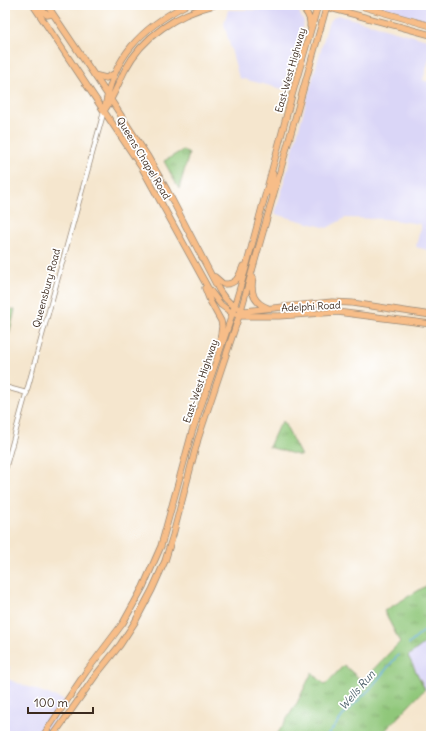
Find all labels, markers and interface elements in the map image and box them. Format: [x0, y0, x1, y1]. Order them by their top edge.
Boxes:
street label: East-West Highway [272, 26, 309, 114]
street label: Queens Chapel Road [114, 115, 173, 202]
street label: Queensbury Road [30, 247, 63, 329]
street label: Adelphi Road [281, 298, 341, 315]
street label: East-West Highway [180, 338, 221, 425]
water label: Wells Run [336, 667, 378, 713]
scale bar [28, 689, 93, 715]
text: 100 m [34, 695, 68, 710]

